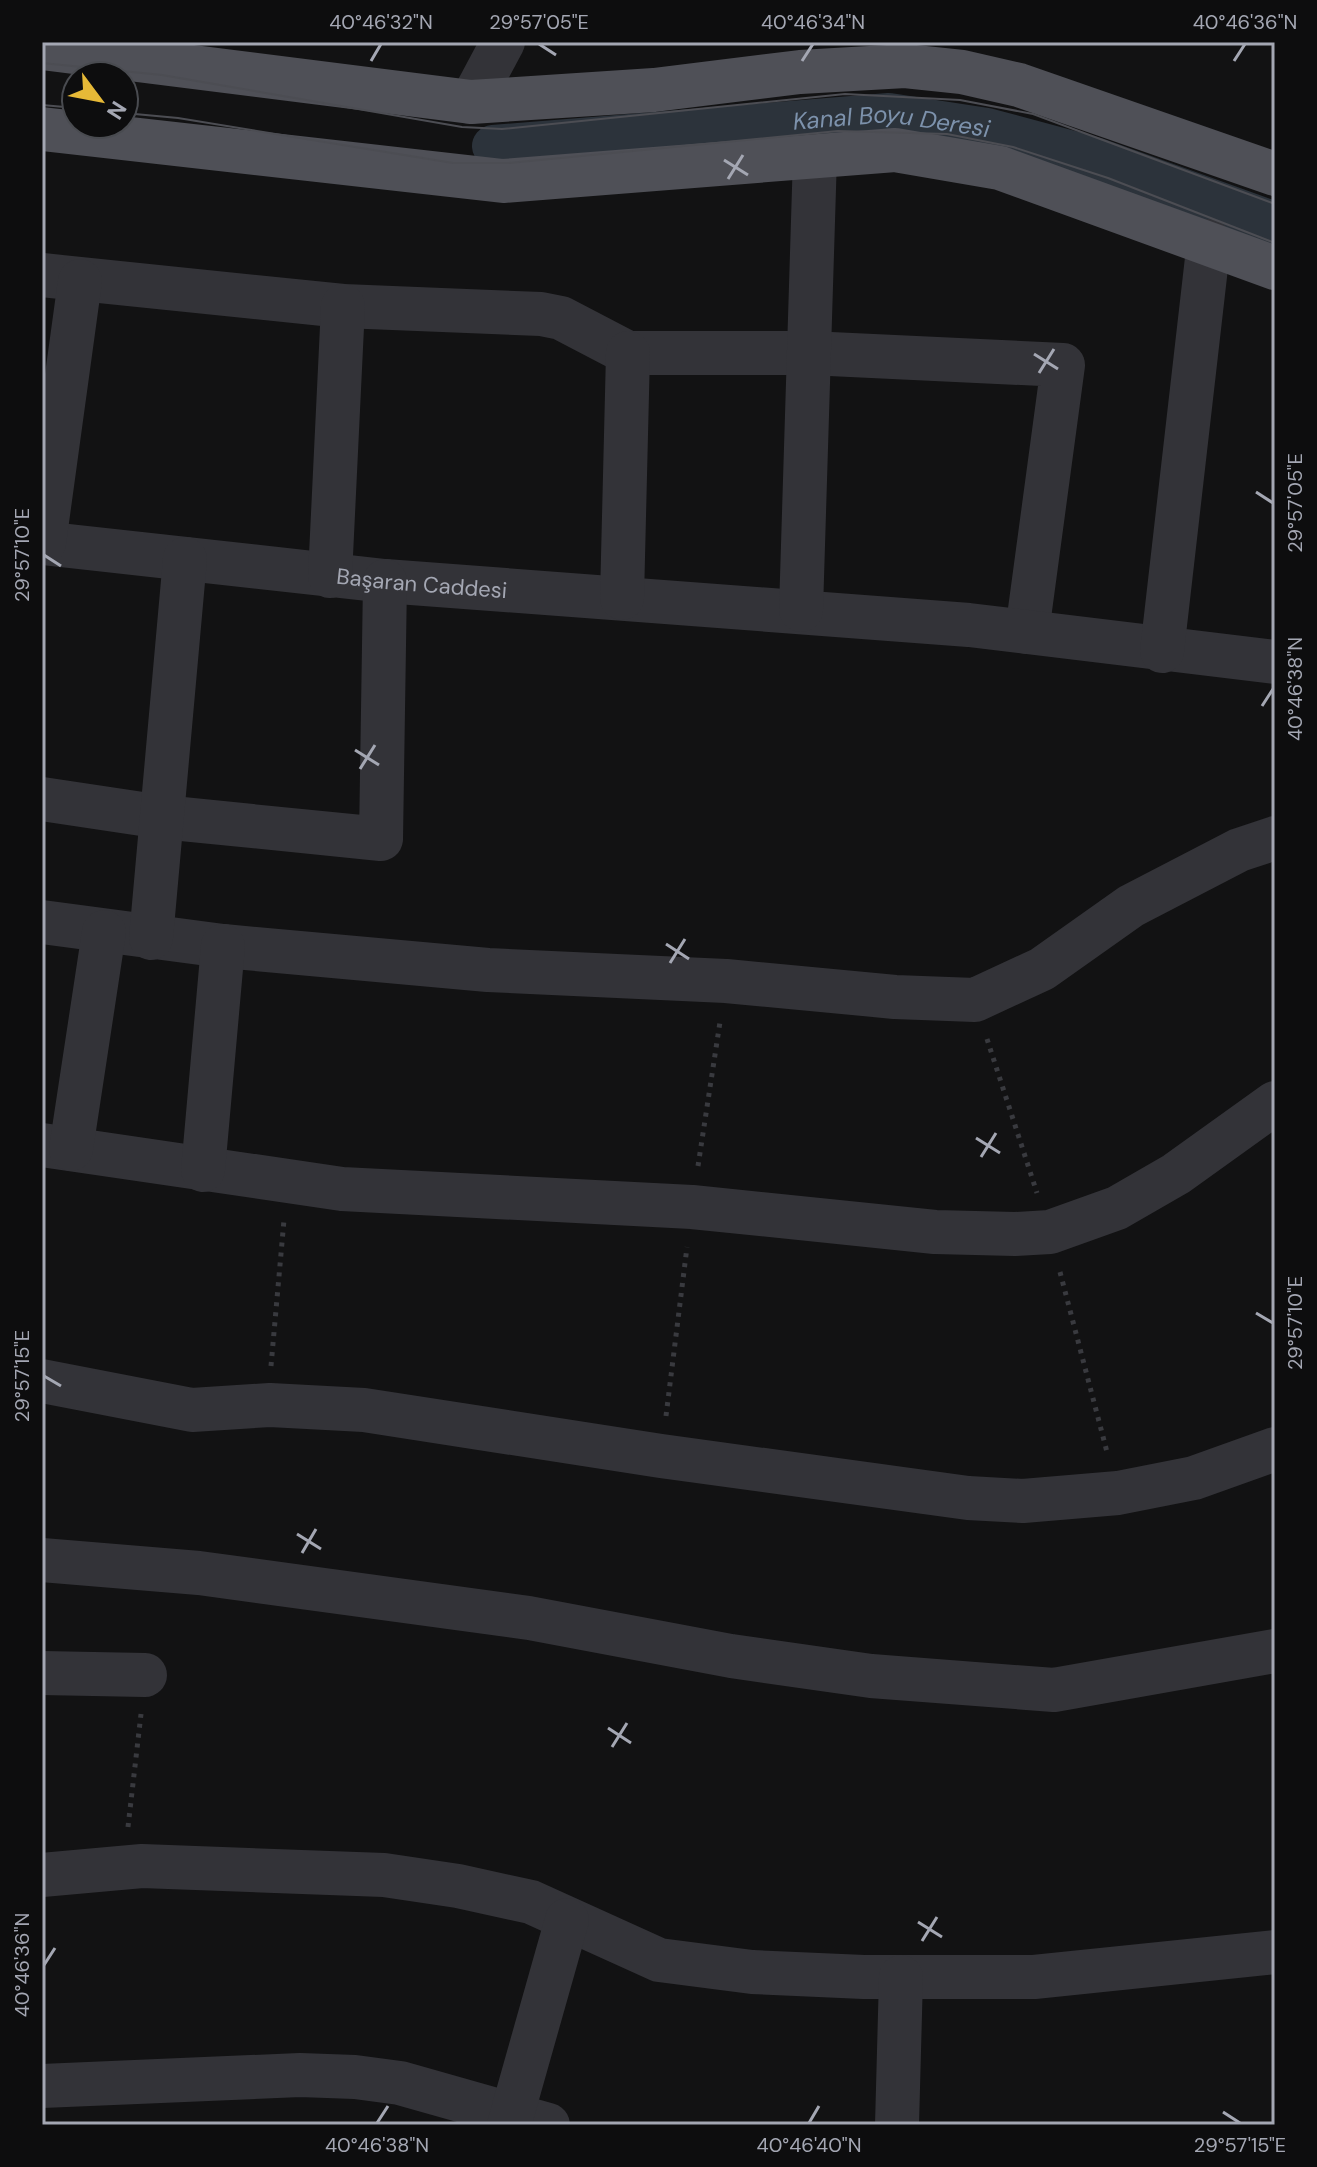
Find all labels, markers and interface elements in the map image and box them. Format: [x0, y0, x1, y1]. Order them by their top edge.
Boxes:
text: 40°46'32"N [329, 9, 433, 35]
text: 29°57'05"E [489, 9, 589, 35]
text: 40°46'34"N [761, 9, 865, 35]
text: 40°46'36"N [1193, 9, 1297, 35]
north arrow [60, 60, 140, 140]
text: N [100, 96, 133, 125]
water label: Kanal Boyu Deresi [792, 98, 993, 144]
text: 29°57'05"E [1282, 453, 1308, 553]
text: 29°57'10"E [9, 508, 35, 602]
street label: Başaran Caddesi [335, 562, 508, 605]
text: 40°46'38"N [1282, 637, 1308, 741]
text: 29°57'10"E [1282, 1276, 1308, 1370]
text: 29°57'15"E [9, 1330, 35, 1422]
text: 40°46'36"N [9, 1913, 35, 2017]
text: 40°46'38"N [325, 2132, 429, 2158]
text: 40°46'40"N [757, 2132, 861, 2158]
text: 29°57'15"E [1194, 2132, 1286, 2158]

